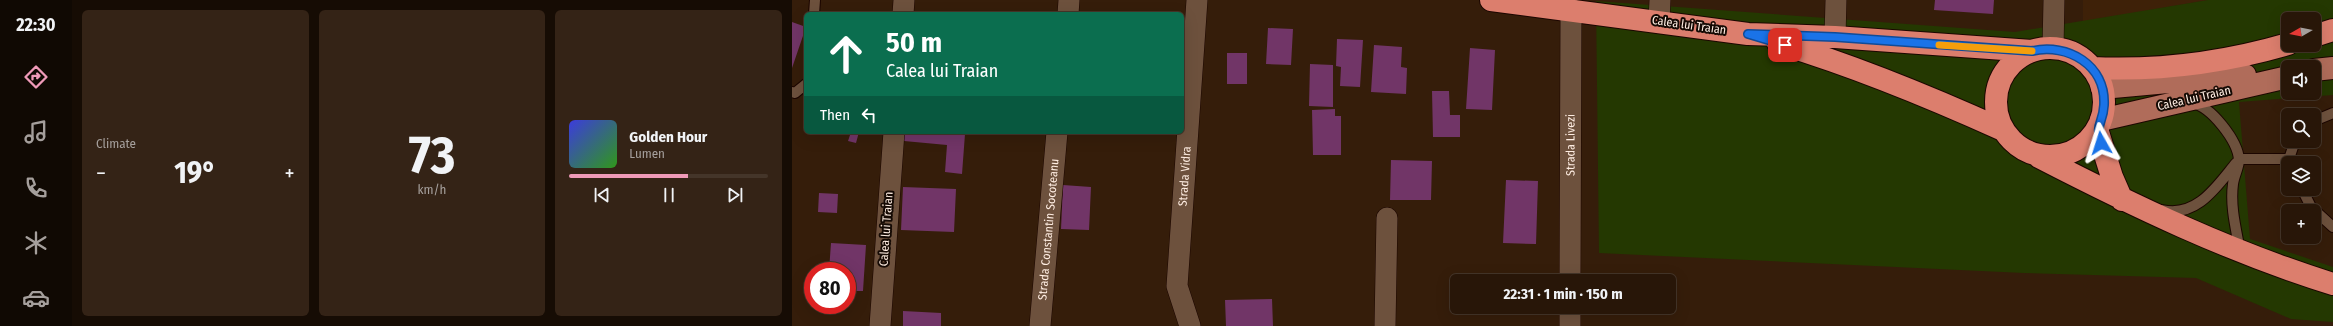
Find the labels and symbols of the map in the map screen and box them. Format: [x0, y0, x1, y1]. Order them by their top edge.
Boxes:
north arrow [2281, 12, 2321, 52]
street label: Calea lui Traian [1651, 13, 1727, 37]
pin [1768, 28, 1802, 62]
street label: Calea lui Traian [2156, 83, 2232, 113]
street label: Strada Livezi [1563, 114, 1578, 176]
position arrow [2080, 122, 2122, 164]
street label: Strada Vidra [1176, 146, 1194, 207]
street label: Strada Constantin Socoteanu [1035, 158, 1062, 301]
street label: Calea lui Traian [876, 191, 896, 267]
speed limit sign: 80 [804, 262, 856, 314]

